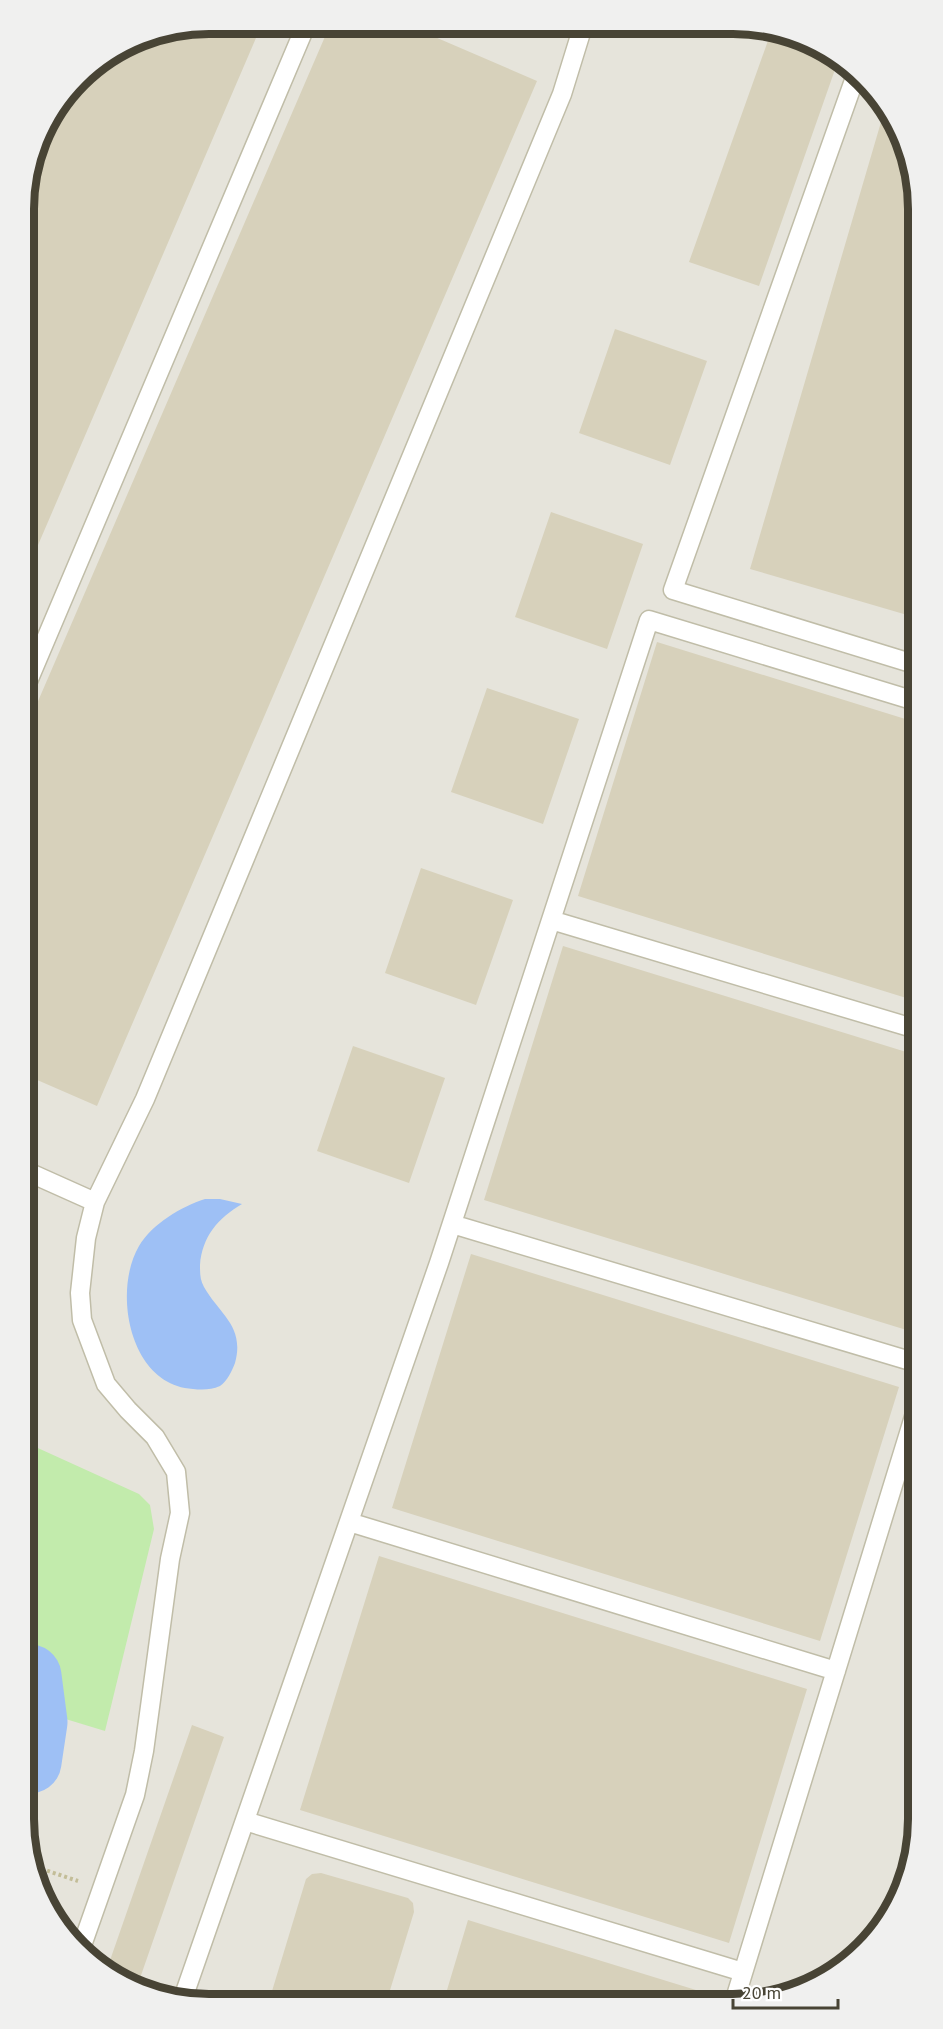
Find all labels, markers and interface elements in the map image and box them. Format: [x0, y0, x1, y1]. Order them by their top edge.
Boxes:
scale bar [733, 1972, 838, 2010]
text: 20 m [742, 1981, 781, 2004]

